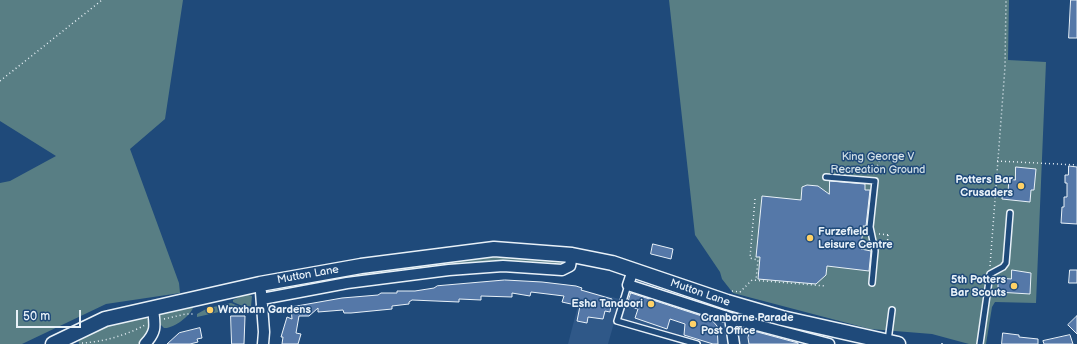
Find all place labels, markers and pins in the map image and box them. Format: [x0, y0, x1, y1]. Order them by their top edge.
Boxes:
place label: Potters Bar Crusaders [956, 173, 1013, 199]
marker: Potters Bar Crusaders [1016, 181, 1026, 191]
place label: Furzefield Leisure Centre [818, 225, 893, 251]
marker: Furzefield Leisure Centre [805, 233, 815, 243]
place label: 5th Potters Bar Scouts [950, 273, 1006, 299]
marker: 5th Potters Bar Scouts [1009, 281, 1019, 291]
place label: Esha Tandoori [572, 297, 643, 311]
marker: Esha Tandoori [646, 299, 656, 309]
place label: Wroxham Gardens [218, 303, 311, 317]
marker: Wroxham Gardens [205, 305, 215, 315]
place label: Cranborne Parade Post Office [701, 311, 793, 337]
marker: Cranborne Parade Post Office [688, 319, 698, 329]

